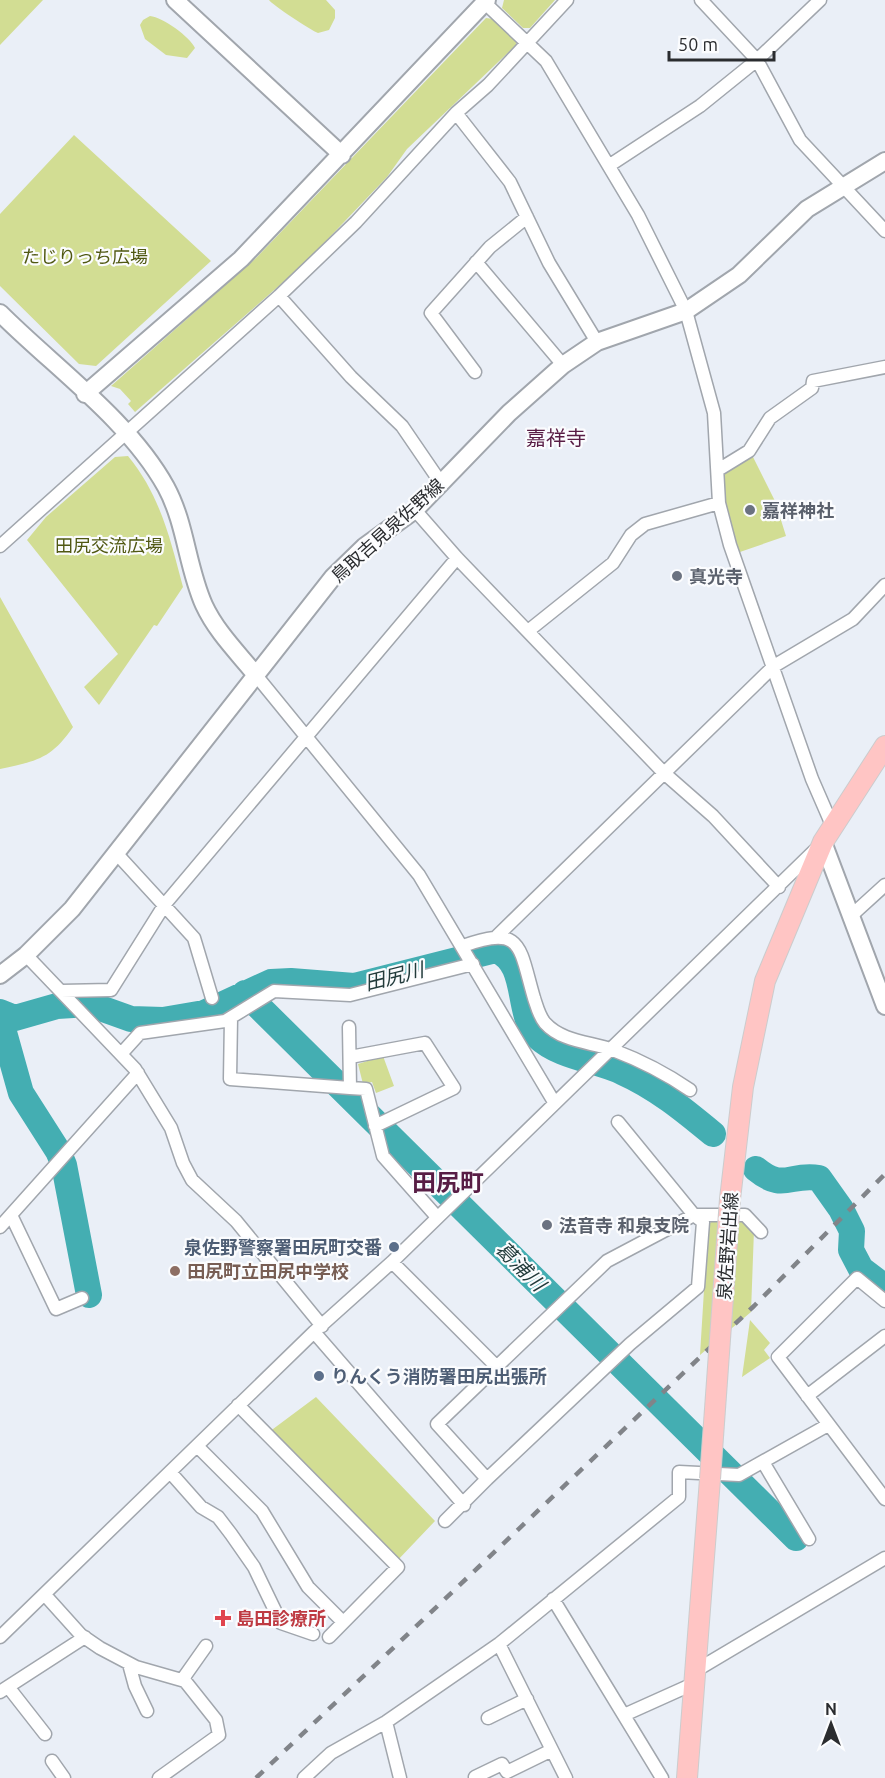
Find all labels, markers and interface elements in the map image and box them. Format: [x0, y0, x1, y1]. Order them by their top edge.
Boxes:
scale bar [669, 24, 774, 62]
text: 50 m [678, 34, 718, 54]
park label: たじりっち広場 [22, 246, 148, 266]
district label: 嘉祥寺 [526, 426, 586, 449]
street label: 鳥取吉見泉佐野線 [327, 474, 447, 586]
place label: 嘉祥神社 [762, 500, 834, 520]
marker: 嘉祥神社 [743, 503, 757, 517]
park label: 田尻交流広場 [55, 535, 163, 555]
place label: 真光寺 [689, 566, 743, 586]
marker: 真光寺 [670, 569, 684, 583]
water label: 田尻川 [362, 957, 428, 994]
district label: 田尻町 [412, 1169, 484, 1196]
street label: 泉佐野岩出線 [713, 1191, 741, 1301]
place label: 法音寺 和泉支院 [559, 1215, 689, 1235]
marker: 法音寺 和泉支院 [540, 1218, 554, 1232]
place label: 泉佐野警察署田尻町交番 [184, 1237, 382, 1257]
water label: 葛浦川 [492, 1237, 552, 1297]
marker: 泉佐野警察署田尻町交番 [387, 1240, 401, 1254]
place label: 田尻町立田尻中学校 [187, 1261, 349, 1281]
marker: 田尻町立田尻中学校 [168, 1264, 182, 1278]
place label: りんくう消防署田尻出張所 [331, 1366, 547, 1386]
marker: りんくう消防署田尻出張所 [312, 1369, 326, 1383]
place label: 島田診療所 [236, 1608, 326, 1628]
marker: 島田診療所 [214, 1609, 232, 1627]
north arrow [801, 1694, 861, 1754]
text: N [825, 1700, 837, 1718]

